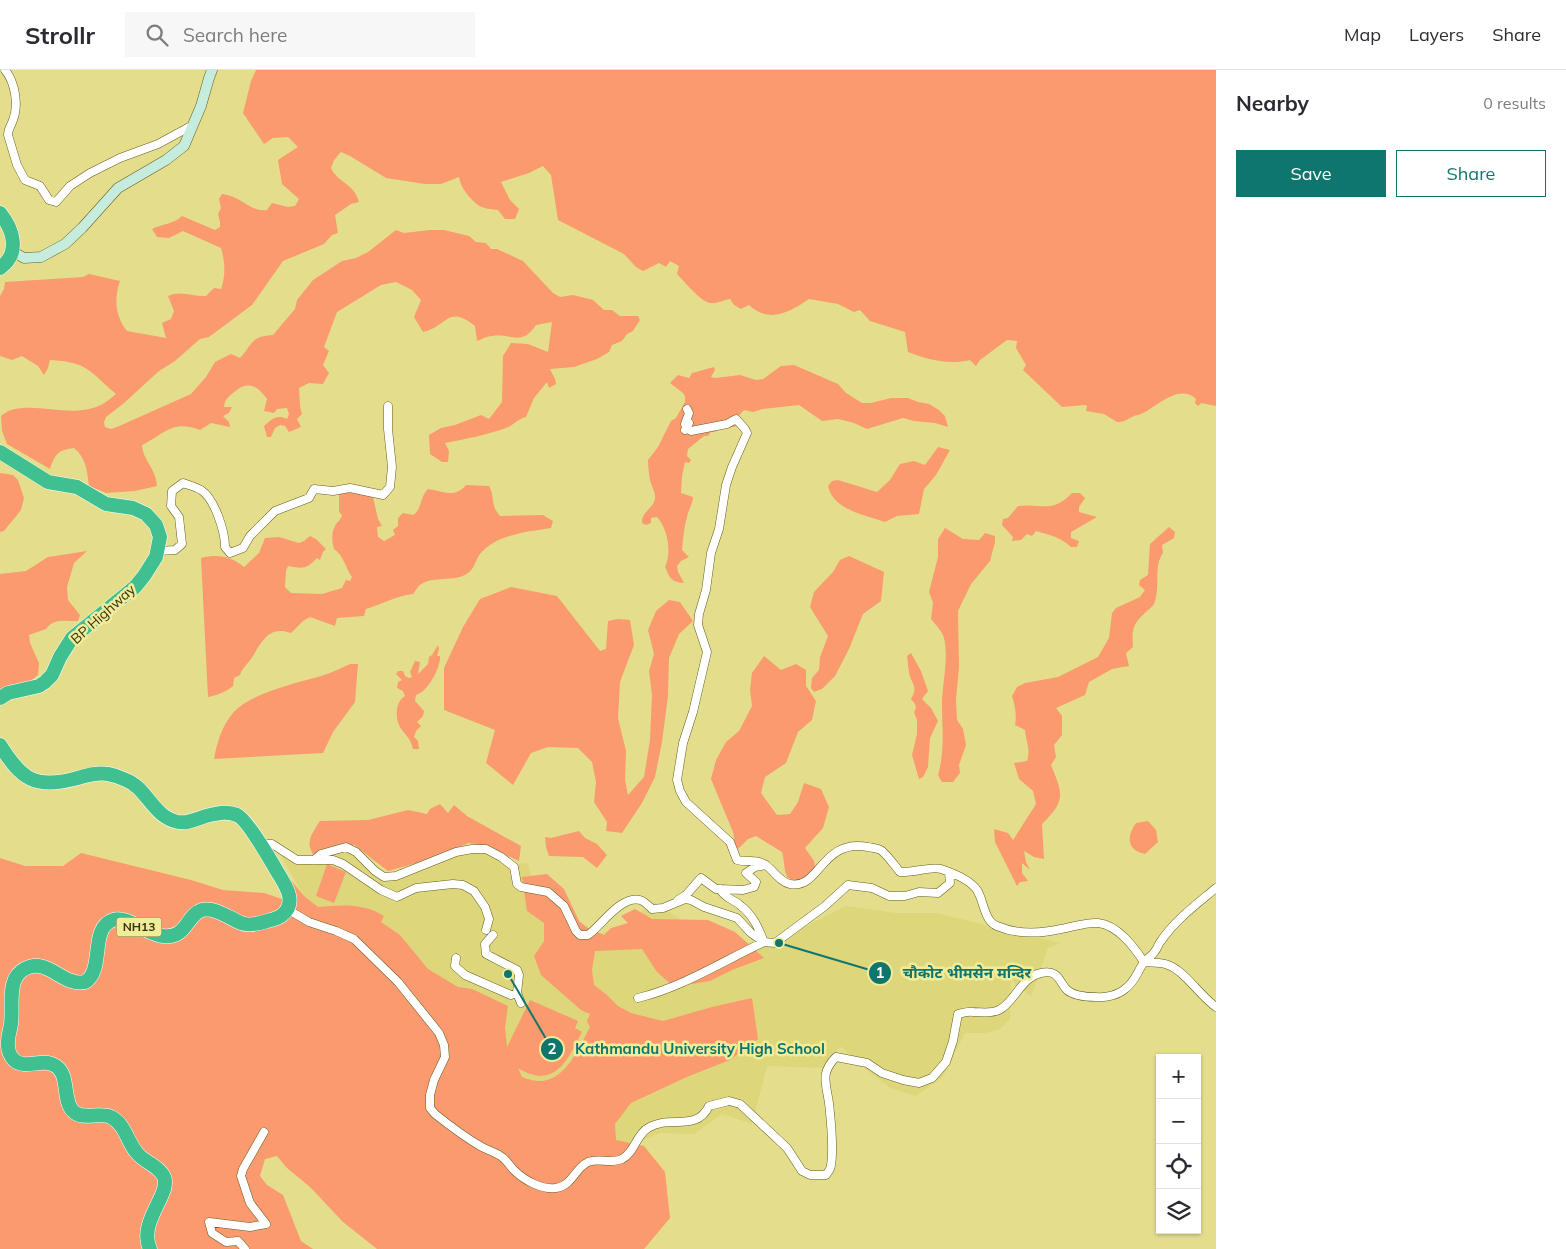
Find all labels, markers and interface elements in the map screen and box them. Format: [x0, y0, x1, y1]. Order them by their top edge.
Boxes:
search box [125, 12, 475, 57]
text: Strollr [25, 20, 95, 50]
icon: search [143, 21, 171, 49]
text: Search here [183, 23, 287, 47]
text: Map [1344, 23, 1381, 46]
text: Layers [1409, 23, 1464, 46]
text: Share [1492, 23, 1541, 46]
text: Nearby [1236, 90, 1309, 116]
text: 0 results [1483, 93, 1546, 113]
button: Save [1236, 150, 1386, 197]
button: Share [1396, 150, 1546, 197]
street label: BP Highway [67, 580, 139, 648]
road number: NH13 [116, 918, 162, 936]
callout: चौकोट भीमसेन मन्दिर [868, 958, 1041, 988]
text: 1 [875, 963, 885, 982]
text: चौकोट भीमसेन मन्दिर [903, 963, 1032, 982]
callout: Kathmandu University High School [540, 1034, 835, 1064]
text: 2 [547, 1039, 557, 1058]
text: Kathmandu University High School [575, 1039, 825, 1058]
map controls [1156, 1054, 1201, 1234]
button: + [1156, 1054, 1201, 1099]
button: − [1156, 1099, 1201, 1144]
button: locate [1156, 1144, 1201, 1189]
button: layers [1156, 1189, 1201, 1234]

